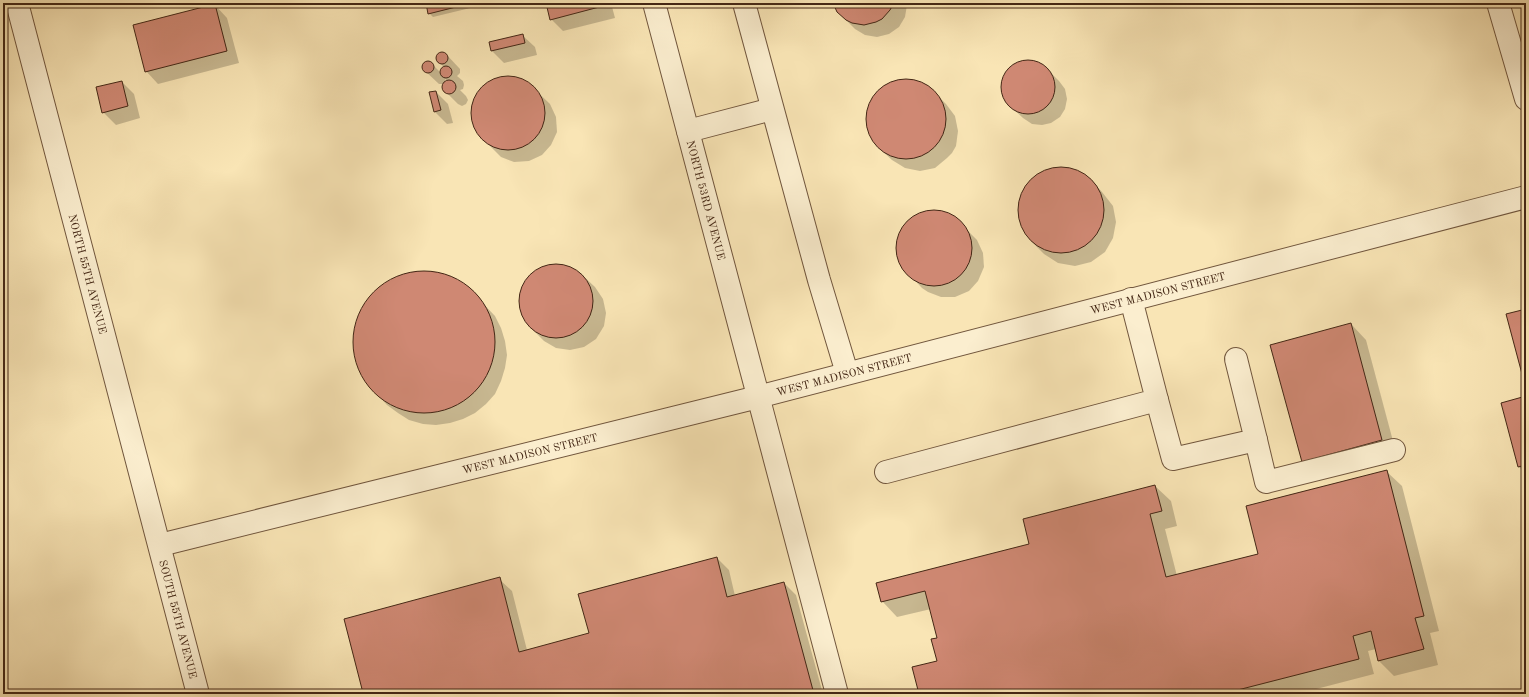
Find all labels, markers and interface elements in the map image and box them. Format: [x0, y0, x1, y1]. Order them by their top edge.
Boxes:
street label: NORTH 53RD AVENUE [684, 140, 726, 262]
street label: NORTH 55TH AVENUE [66, 213, 107, 335]
street label: WEST MADISON STREET [1089, 271, 1227, 317]
street label: WEST MADISON STREET [776, 353, 913, 399]
street label: WEST MADISON STREET [461, 433, 599, 477]
street label: SOUTH 55TH AVENUE [156, 559, 198, 680]

